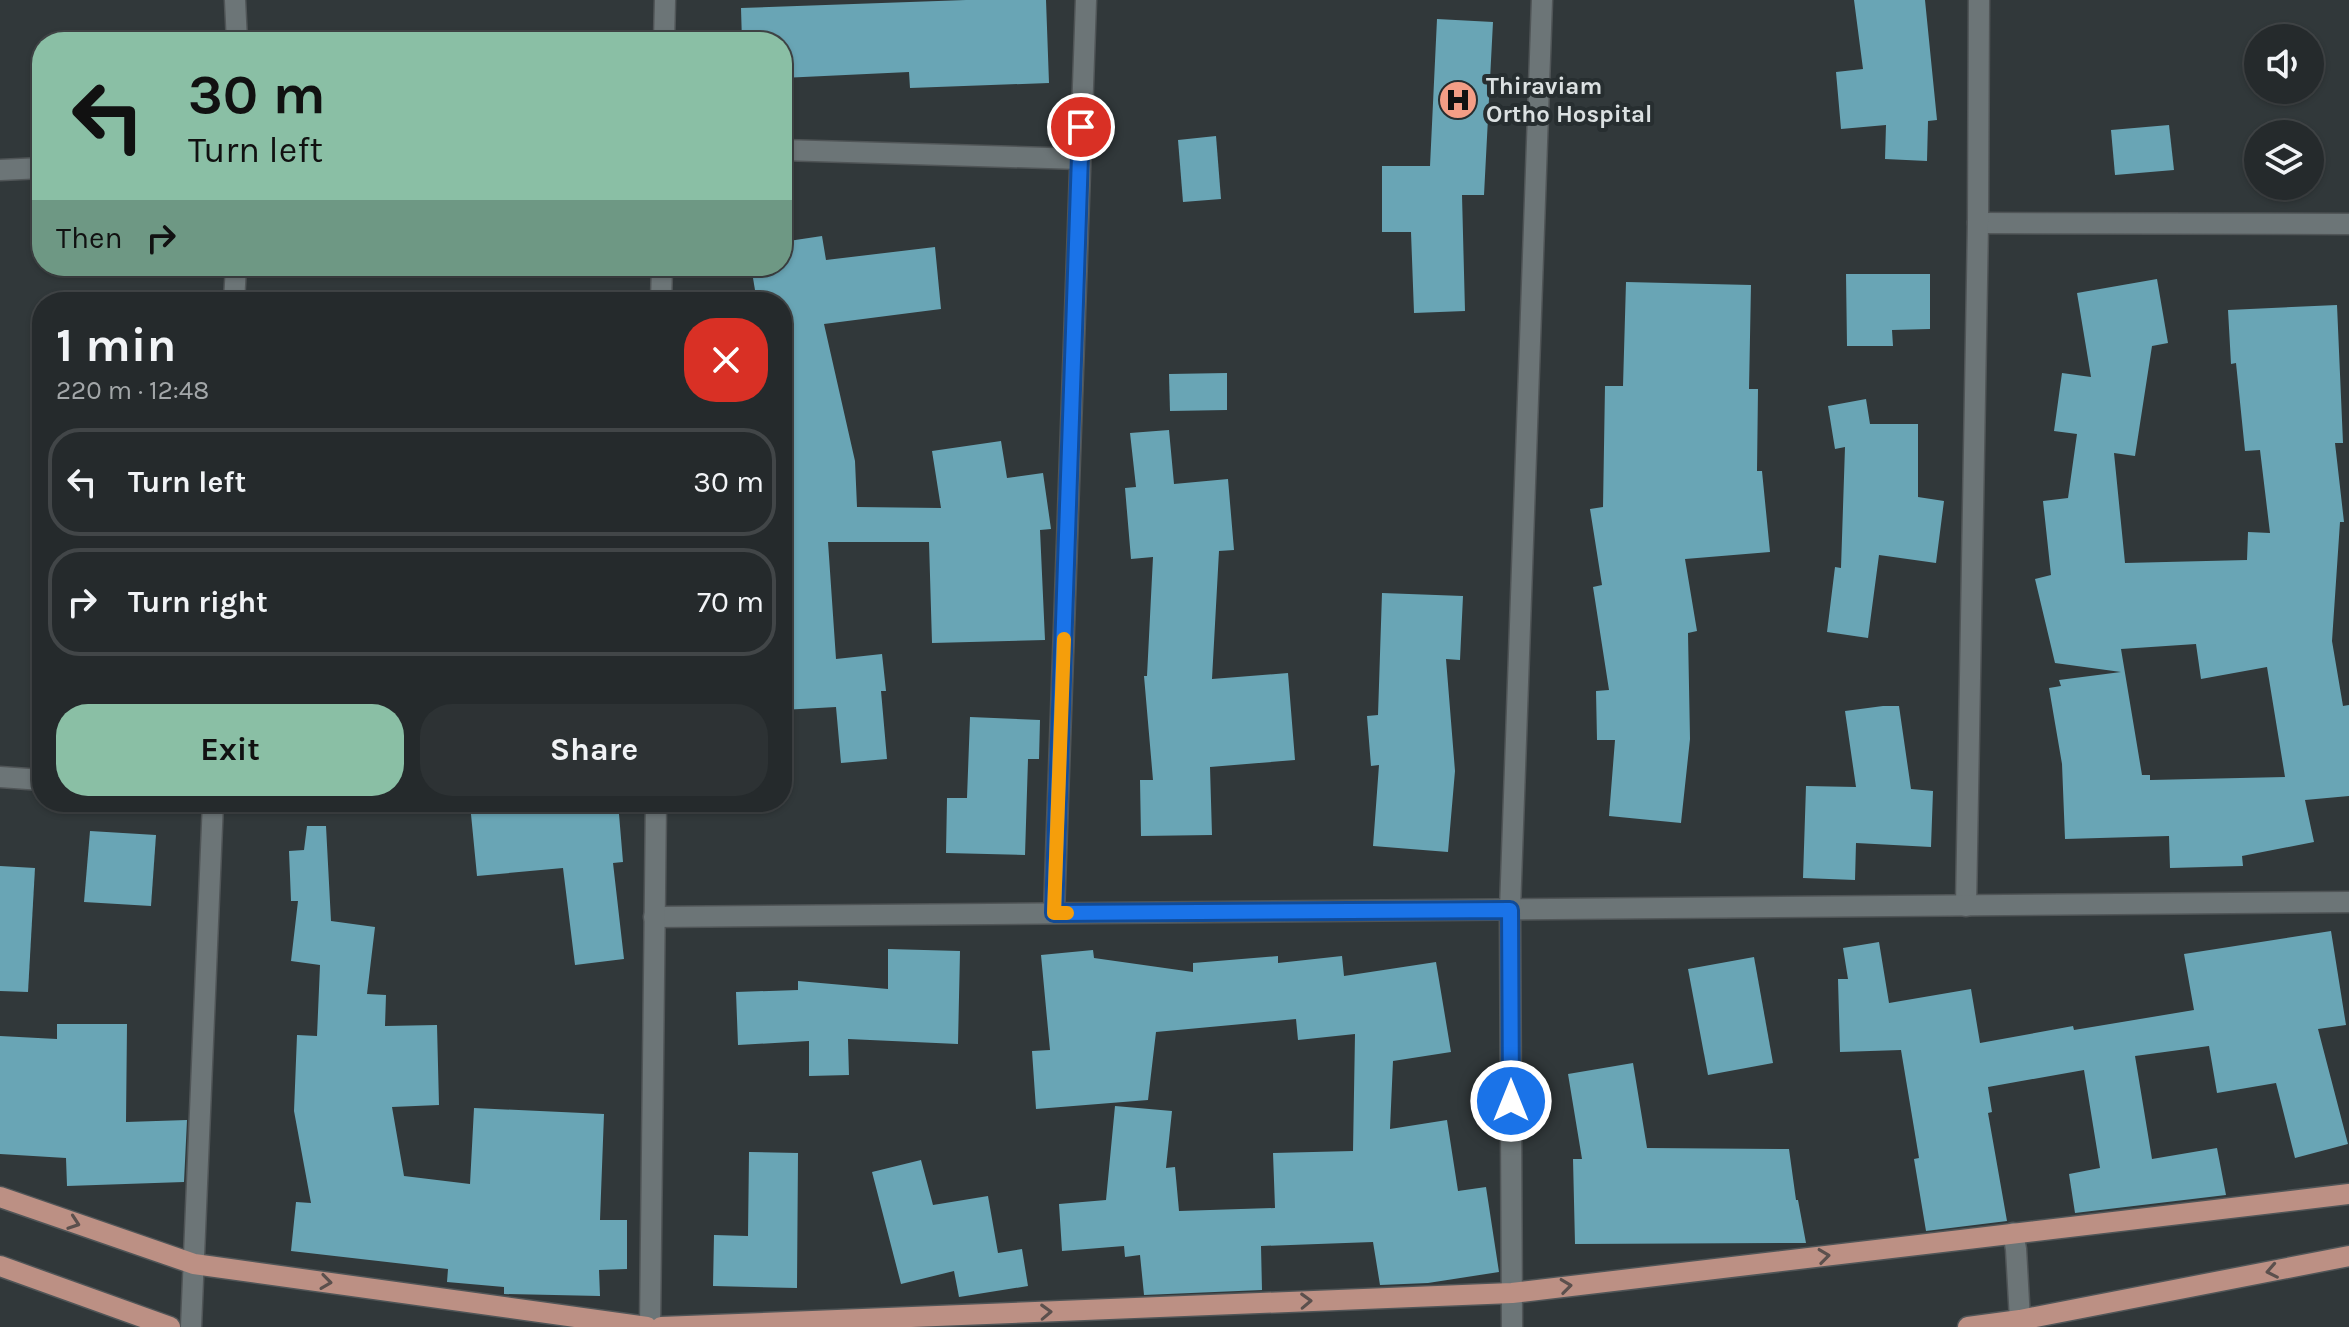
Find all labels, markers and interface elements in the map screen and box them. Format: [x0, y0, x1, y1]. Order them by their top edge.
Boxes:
map controls [2244, 24, 2324, 200]
button: sound [2244, 24, 2324, 104]
text: 30 m [188, 62, 326, 127]
icon: left [56, 64, 160, 168]
place label: Thiraviam Ortho Hospital [1486, 72, 1652, 128]
hospital icon: Thiraviam Ortho Hospital [1437, 79, 1479, 121]
pin [1047, 93, 1115, 161]
icon: arrive [1059, 105, 1103, 149]
button: layers [2244, 120, 2324, 200]
text: Turn left [188, 129, 323, 171]
icon: right [139, 216, 183, 260]
text: Then [56, 220, 123, 256]
text: 1 min [56, 317, 176, 373]
button: close [684, 318, 768, 402]
text: 220 m · 12:48 [56, 375, 209, 406]
icon: left [60, 460, 104, 504]
text: Turn left [128, 464, 246, 500]
text: 30 m [693, 464, 764, 500]
icon: right [60, 580, 104, 624]
text: Turn right [128, 584, 268, 620]
text: 70 m [697, 584, 764, 620]
button: Exit [56, 704, 404, 796]
button: Share [420, 704, 768, 796]
position arrow [1469, 1059, 1553, 1143]
one-way arrow [66, 1213, 80, 1229]
one-way arrow [1818, 1247, 1831, 1264]
one-way arrow [2266, 1261, 2279, 1278]
one-way arrow [319, 1273, 333, 1290]
one-way arrow [1560, 1278, 1573, 1295]
one-way arrow [1300, 1293, 1313, 1310]
one-way arrow [1040, 1303, 1053, 1320]

